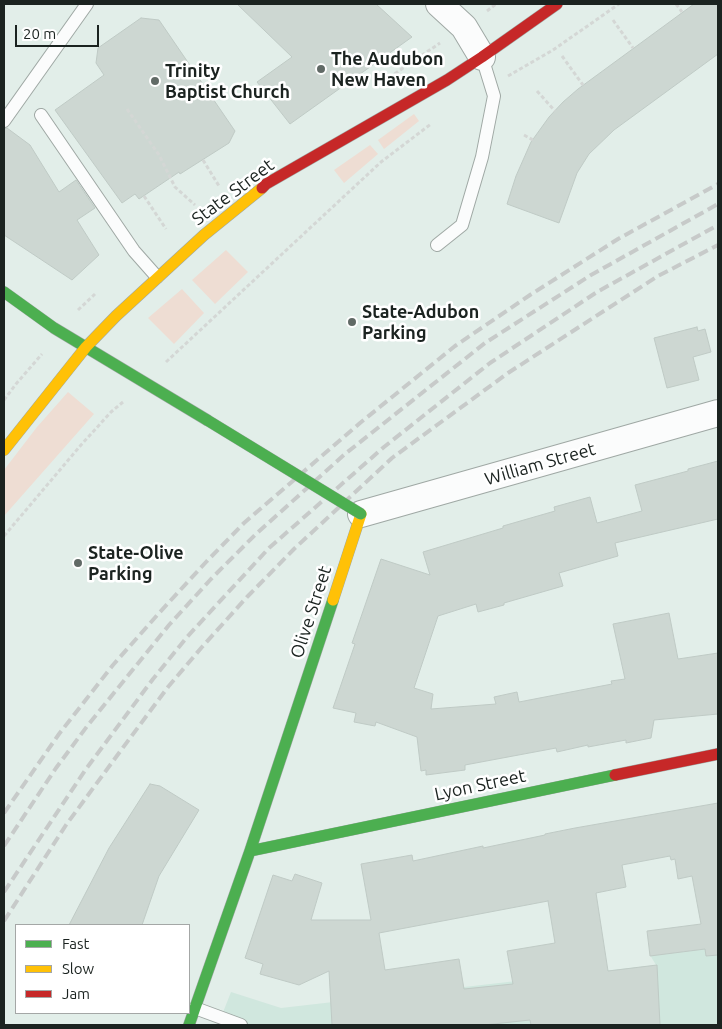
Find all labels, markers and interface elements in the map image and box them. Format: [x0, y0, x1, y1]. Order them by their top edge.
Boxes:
scale bar [18, 15, 101, 47]
text: 20 m [23, 25, 56, 42]
place label: The Audubon New Haven [331, 48, 444, 90]
place label: Trinity Baptist Church [165, 60, 290, 102]
marker: The Audubon New Haven [315, 63, 327, 75]
marker: Trinity Baptist Church [149, 75, 161, 87]
street label: State Street [188, 154, 278, 230]
place label: State-Adubon Parking [362, 301, 479, 344]
marker: State-Adubon Parking [346, 316, 358, 328]
street label: William Street [482, 438, 598, 490]
place label: State-Olive Parking [88, 542, 184, 584]
marker: State-Olive Parking [72, 557, 84, 569]
street label: Olive Street [286, 563, 336, 661]
street label: Lyon Street [432, 765, 528, 805]
legend [15, 924, 190, 1014]
text: Fast [62, 935, 89, 952]
text: Slow [62, 960, 94, 977]
text: Jam [62, 985, 90, 1002]

